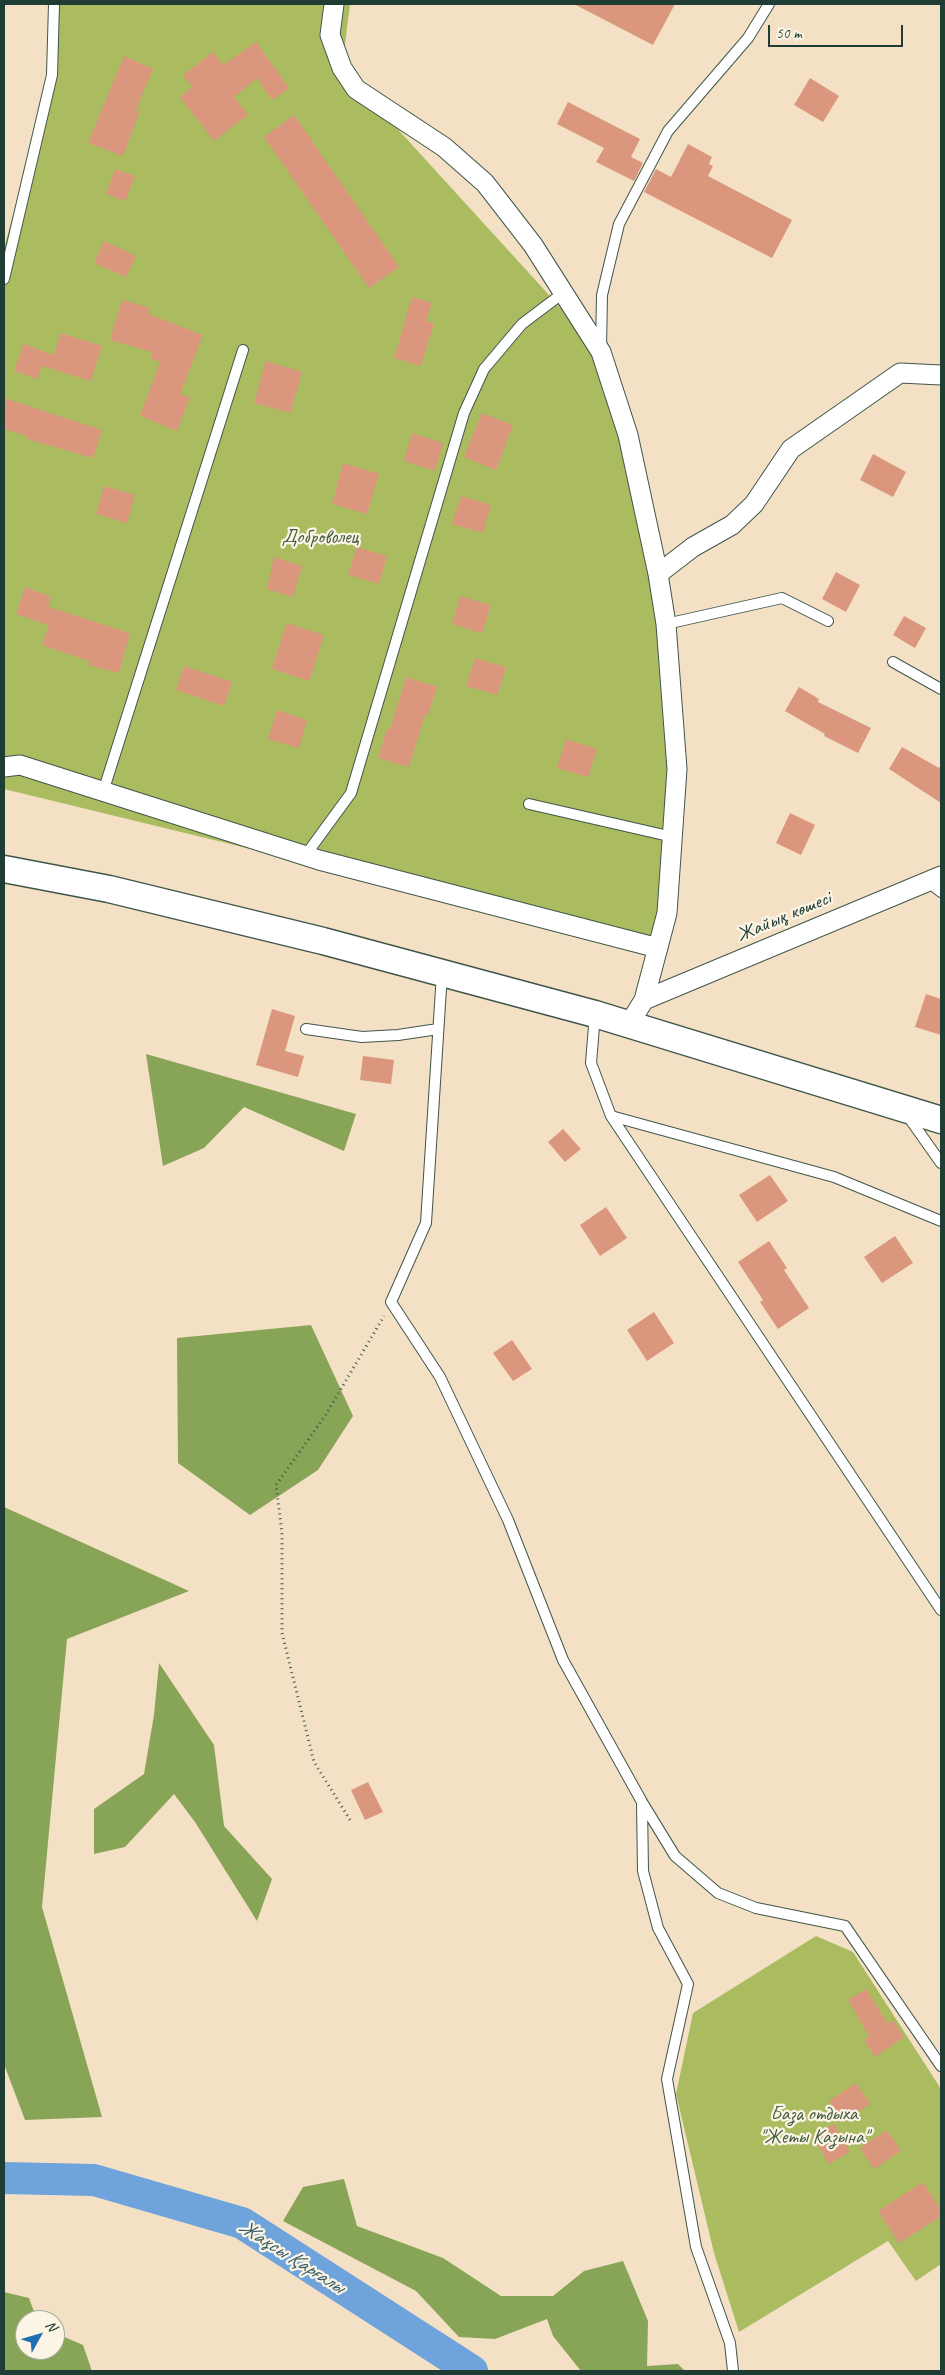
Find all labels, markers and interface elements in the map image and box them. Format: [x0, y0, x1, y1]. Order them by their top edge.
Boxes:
scale bar [770, 15, 905, 47]
text: 50 m [776, 24, 802, 43]
park label: Доброволец [282, 526, 358, 550]
street label: Жайық көшесі [733, 886, 835, 948]
park label: База отдыха "Жеты Казына" [760, 2103, 868, 2150]
water label: Жақсы Қарғалы [233, 2215, 349, 2299]
north arrow [15, 2310, 65, 2360]
text: N [42, 2317, 61, 2335]

